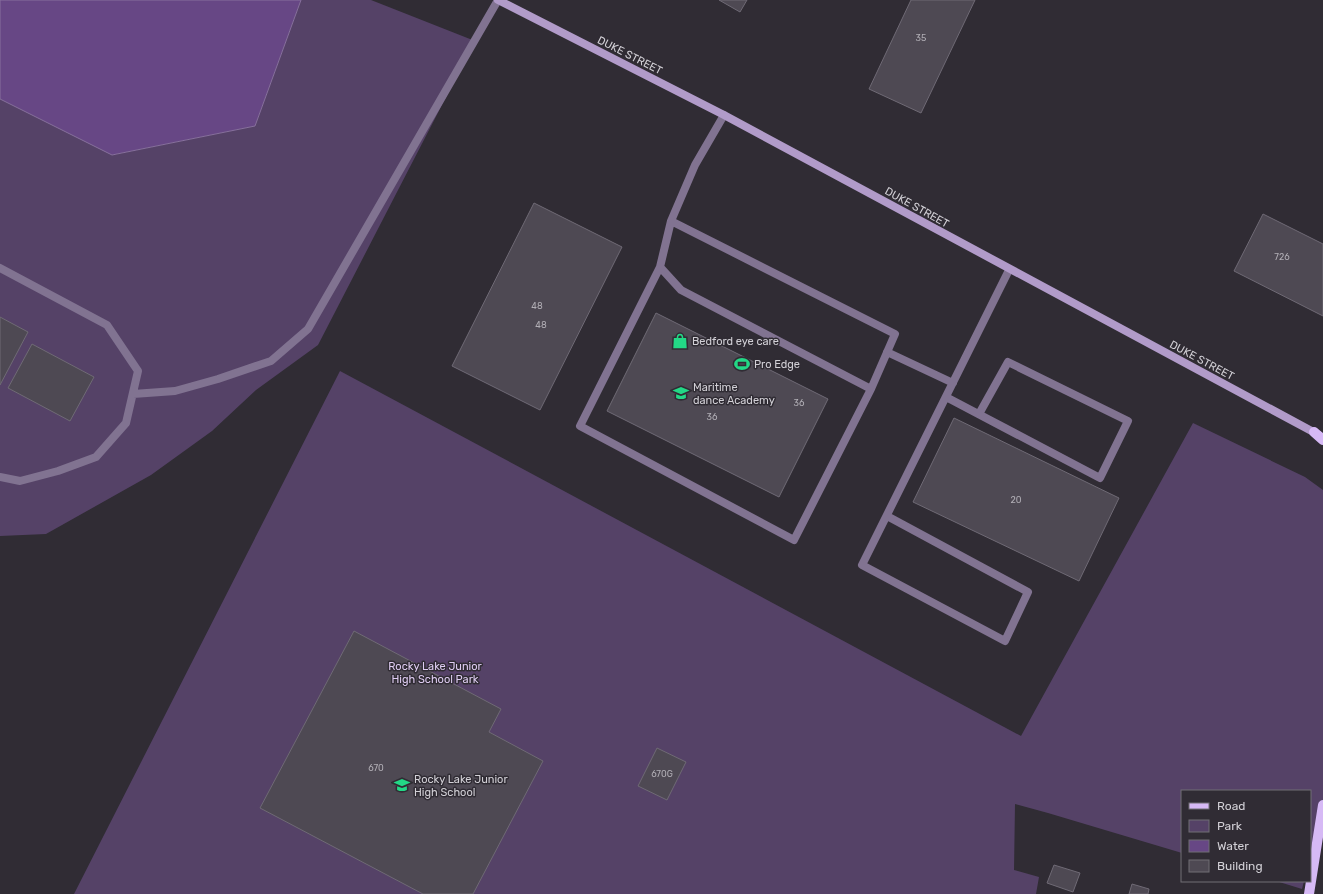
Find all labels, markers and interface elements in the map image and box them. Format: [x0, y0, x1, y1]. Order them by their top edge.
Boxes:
street label: DUKE STREET [595, 33, 665, 78]
house number: 35 [916, 33, 926, 43]
street label: DUKE STREET [882, 184, 952, 231]
house number: 726 [1274, 252, 1290, 262]
house number: 48 [531, 301, 543, 311]
house number: 48 [535, 320, 547, 330]
shop icon: Bedford eye care [671, 332, 689, 350]
place label: Bedford eye care [692, 335, 779, 348]
street label: DUKE STREET [1167, 338, 1237, 383]
sports icon: Pro Edge [733, 355, 751, 373]
place label: Pro Edge [754, 358, 800, 371]
place label: Maritime dance Academy [693, 381, 775, 407]
school or university icon: Maritime dance Academy [672, 384, 690, 402]
house number: 36 [794, 398, 805, 408]
house number: 36 [707, 412, 718, 422]
house number: 20 [1011, 495, 1022, 505]
park label: Rocky Lake Junior High School Park [388, 660, 483, 686]
house number: 670 [368, 763, 384, 773]
house number: 670G [651, 769, 673, 779]
place label: Rocky Lake Junior High School [414, 773, 508, 799]
school or university icon: Rocky Lake Junior High School [393, 776, 411, 794]
legend [1181, 790, 1311, 882]
text: Road [1217, 799, 1245, 813]
text: Park [1217, 819, 1243, 833]
text: Water [1217, 839, 1249, 853]
text: Building [1217, 859, 1263, 873]

